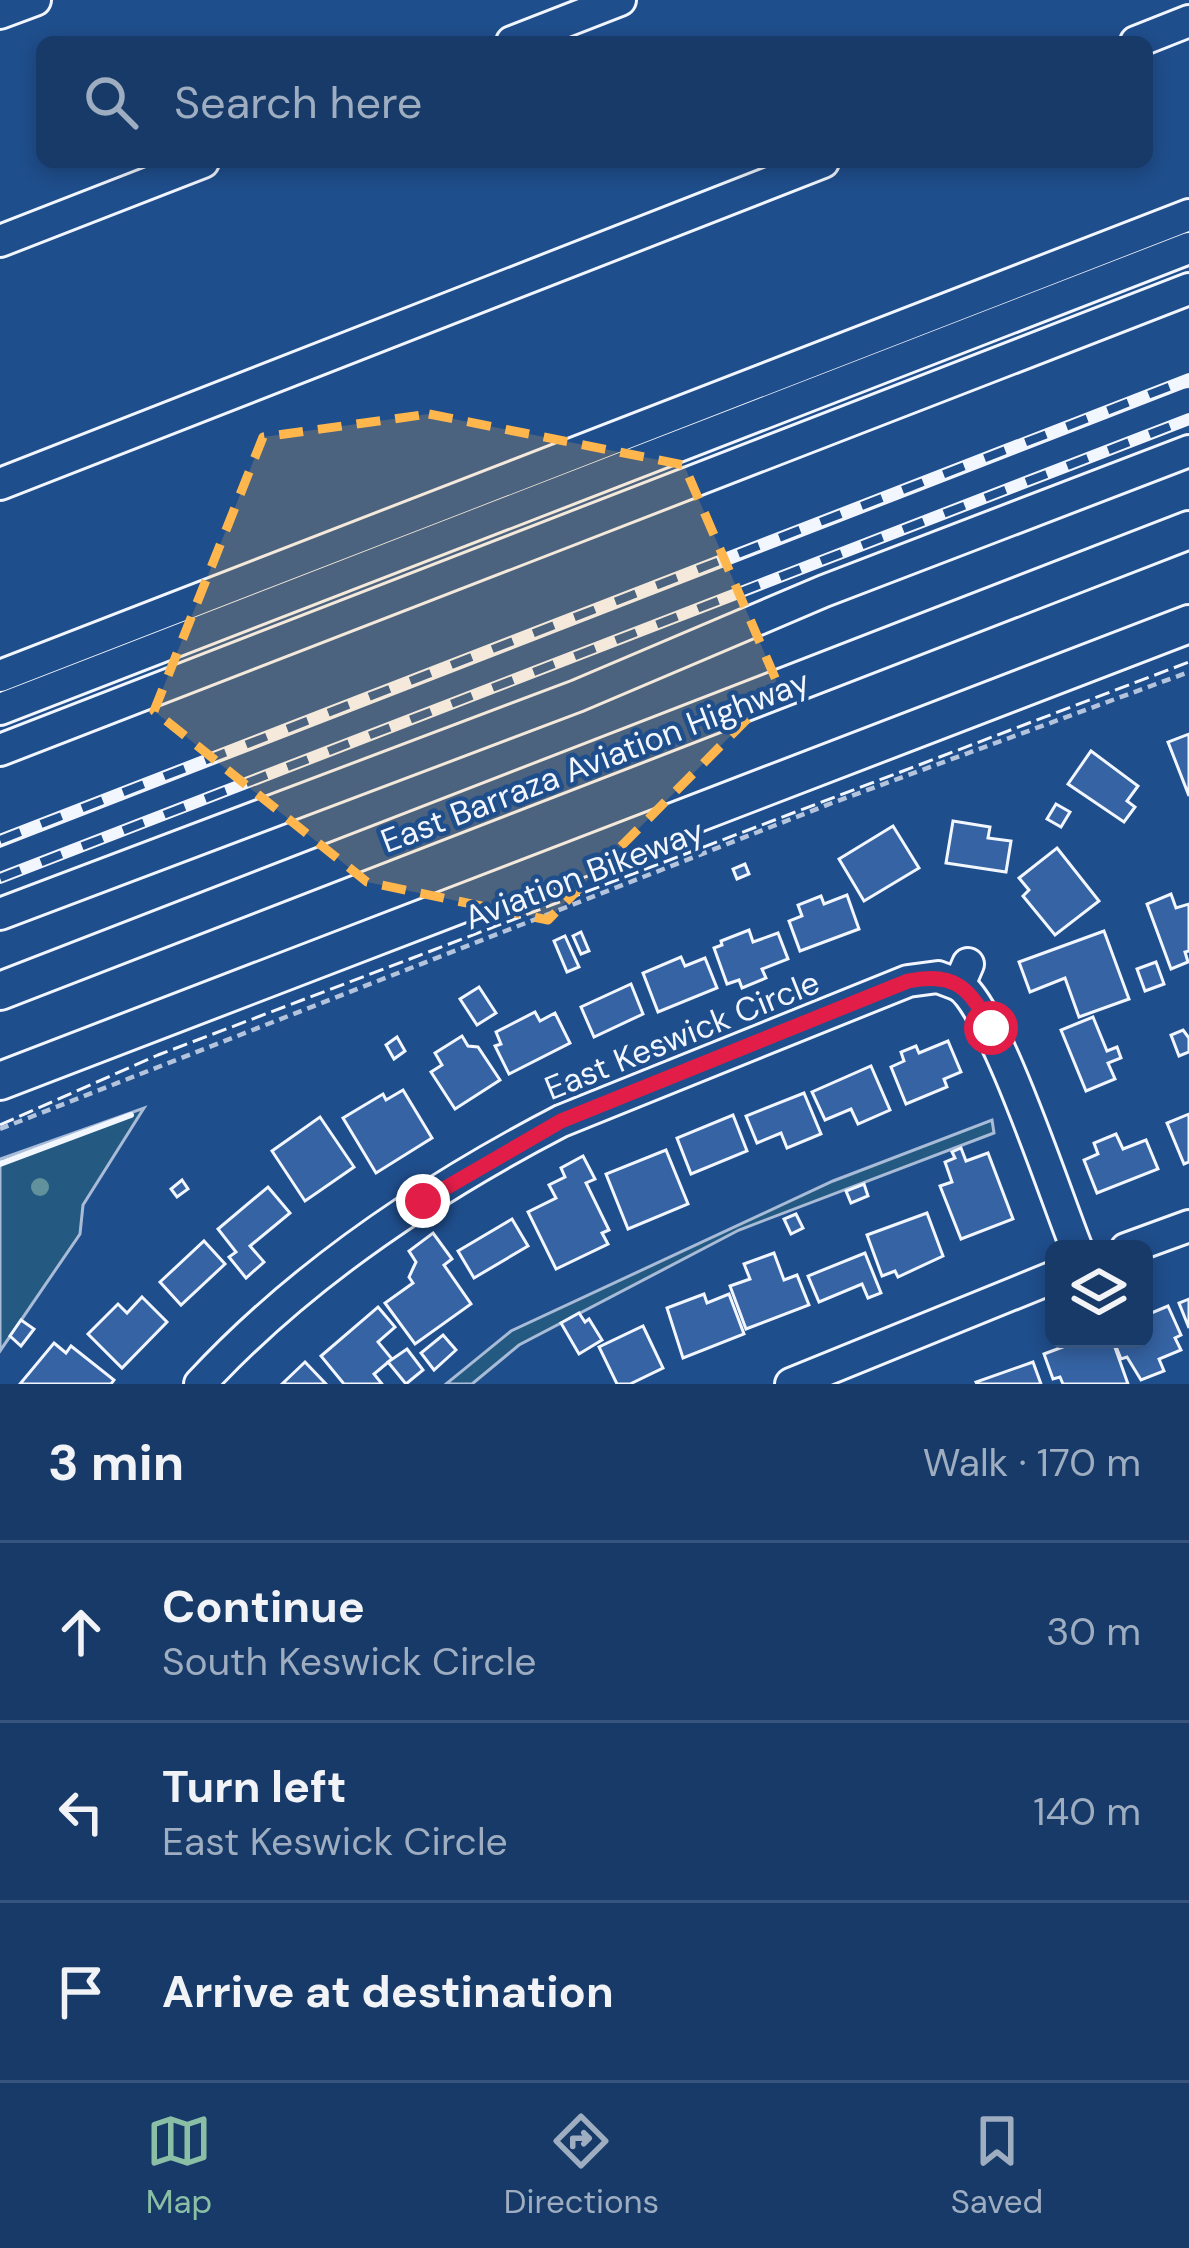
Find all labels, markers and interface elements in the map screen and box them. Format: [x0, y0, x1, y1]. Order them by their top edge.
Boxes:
search box [36, 36, 1153, 168]
icon: search [78, 69, 144, 135]
text: Search here [174, 73, 422, 132]
street label: East Barraza Aviation Highway [375, 659, 815, 863]
street label: Aviation Bikeway [458, 809, 710, 939]
street label: East Keswick Circle [538, 960, 826, 1110]
route start [964, 1001, 1018, 1055]
route end [396, 1174, 450, 1228]
map controls [1045, 1240, 1153, 1348]
button: layers [1045, 1240, 1153, 1348]
text: 3 min [48, 1429, 184, 1496]
text: Walk · 170 m [923, 1437, 1141, 1488]
text: Continue [162, 1577, 365, 1636]
icon: ahead [48, 1599, 114, 1665]
text: 30 m [1046, 1606, 1141, 1657]
text: South Keswick Circle [162, 1636, 536, 1687]
text: Turn left [162, 1757, 346, 1816]
icon: left [48, 1779, 114, 1845]
text: 140 m [1033, 1786, 1141, 1837]
text: East Keswick Circle [162, 1816, 508, 1867]
icon: arrive [48, 1959, 114, 2025]
text: Arrive at destination [162, 1962, 614, 2021]
tab: Map [146, 2108, 212, 2223]
tab: Directions [504, 2108, 659, 2223]
tab: Saved [951, 2108, 1043, 2223]

